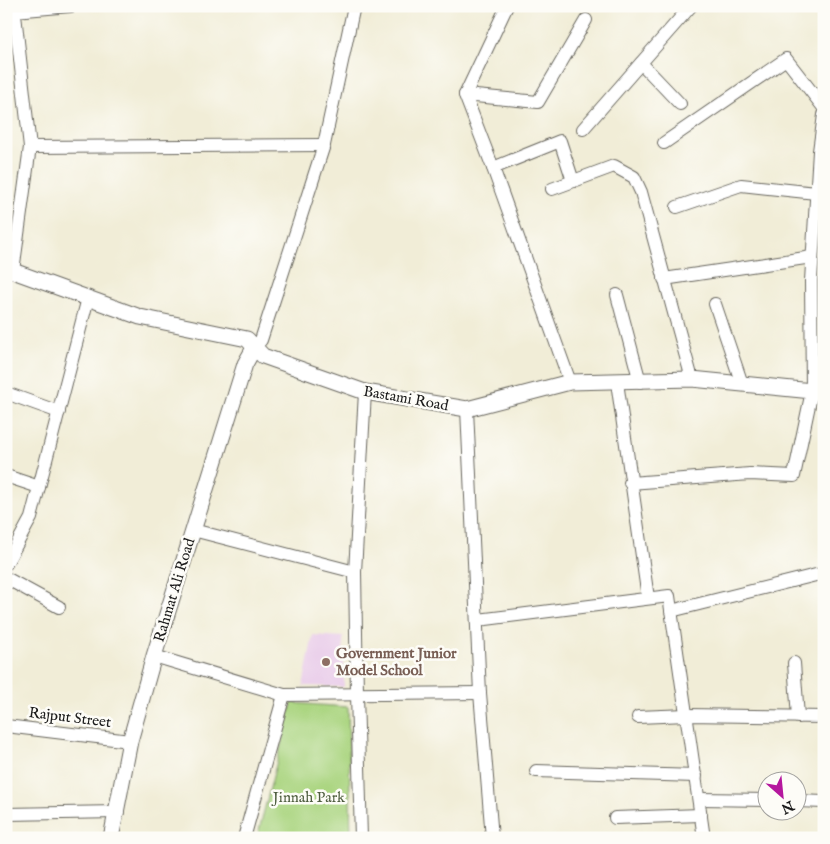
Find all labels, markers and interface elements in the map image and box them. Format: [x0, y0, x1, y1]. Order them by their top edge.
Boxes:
street label: Bastami Road [362, 382, 451, 415]
street label: Rahmat Ali Road [150, 535, 200, 644]
place label: Government Junior Model School [336, 644, 457, 680]
marker: Government Junior Model School [320, 656, 332, 668]
street label: Rajput Street [28, 703, 112, 732]
north arrow [758, 772, 808, 822]
park label: Jinnah Park [271, 788, 346, 807]
text: N [778, 795, 798, 817]

